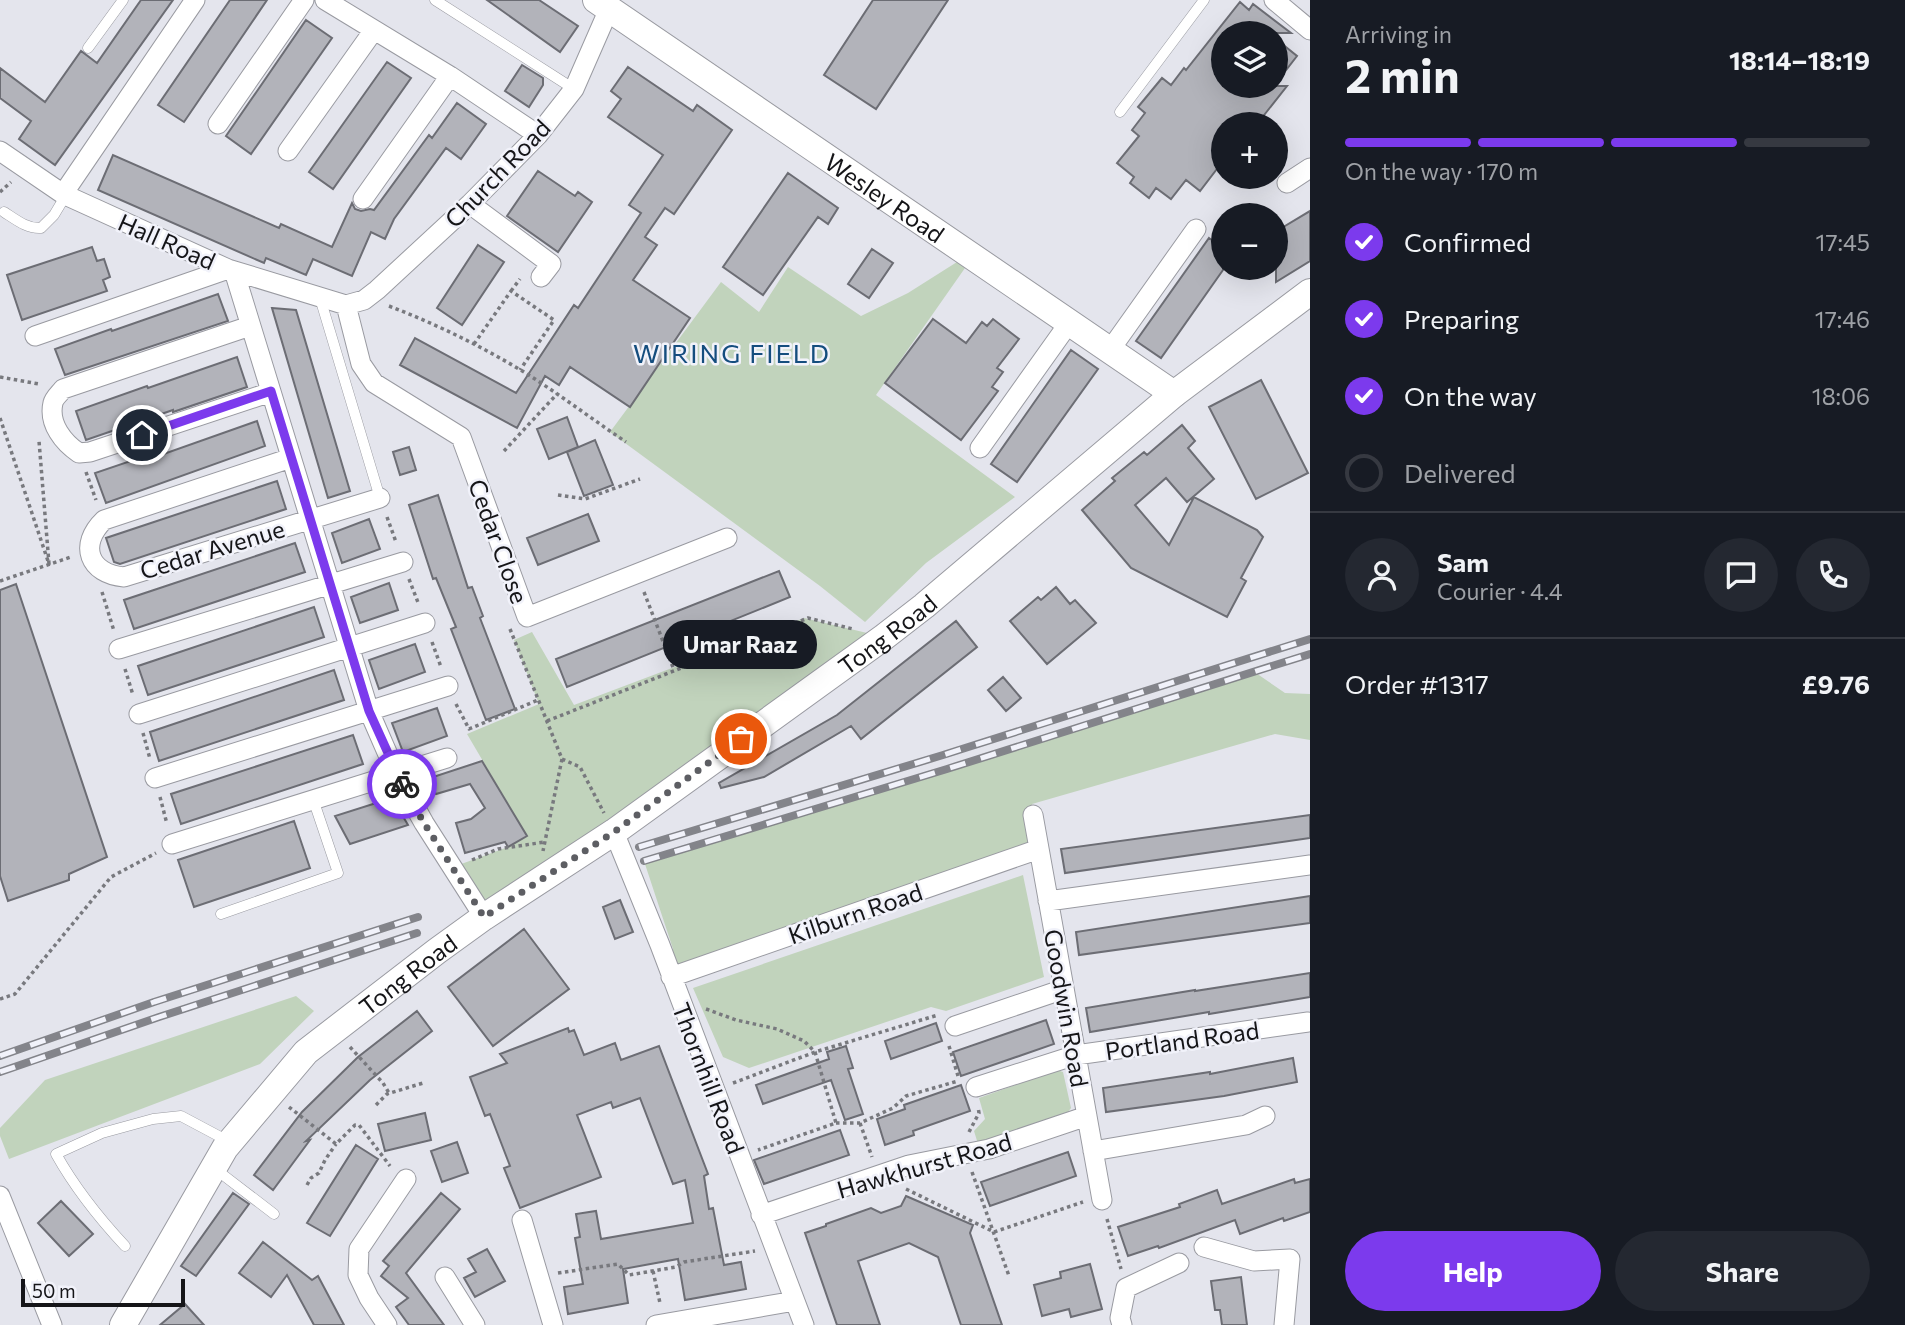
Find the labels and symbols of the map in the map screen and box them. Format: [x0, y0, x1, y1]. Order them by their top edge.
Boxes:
street label: Church Road [438, 113, 556, 233]
street label: Wesley Road [820, 146, 950, 248]
street label: Hall Road [114, 207, 220, 275]
district label: WIRING FIELD [633, 337, 831, 368]
pin [112, 405, 172, 465]
street label: Cedar Close [463, 475, 535, 607]
street label: Cedar Avenue [136, 513, 288, 585]
street label: Tong Road [832, 588, 942, 680]
callout: Umar Raaz [664, 620, 818, 669]
pin [711, 709, 771, 769]
courier [367, 749, 437, 819]
street label: Kilburn Road [784, 877, 926, 949]
street label: Tong Road [353, 927, 462, 1020]
street label: Goodwin Road [1039, 927, 1095, 1089]
street label: Thornhill Road [667, 998, 751, 1158]
street label: Portland Road [1103, 1015, 1261, 1065]
street label: Hawkhurst Road [833, 1126, 1015, 1204]
scale bar [21, 1276, 186, 1308]

